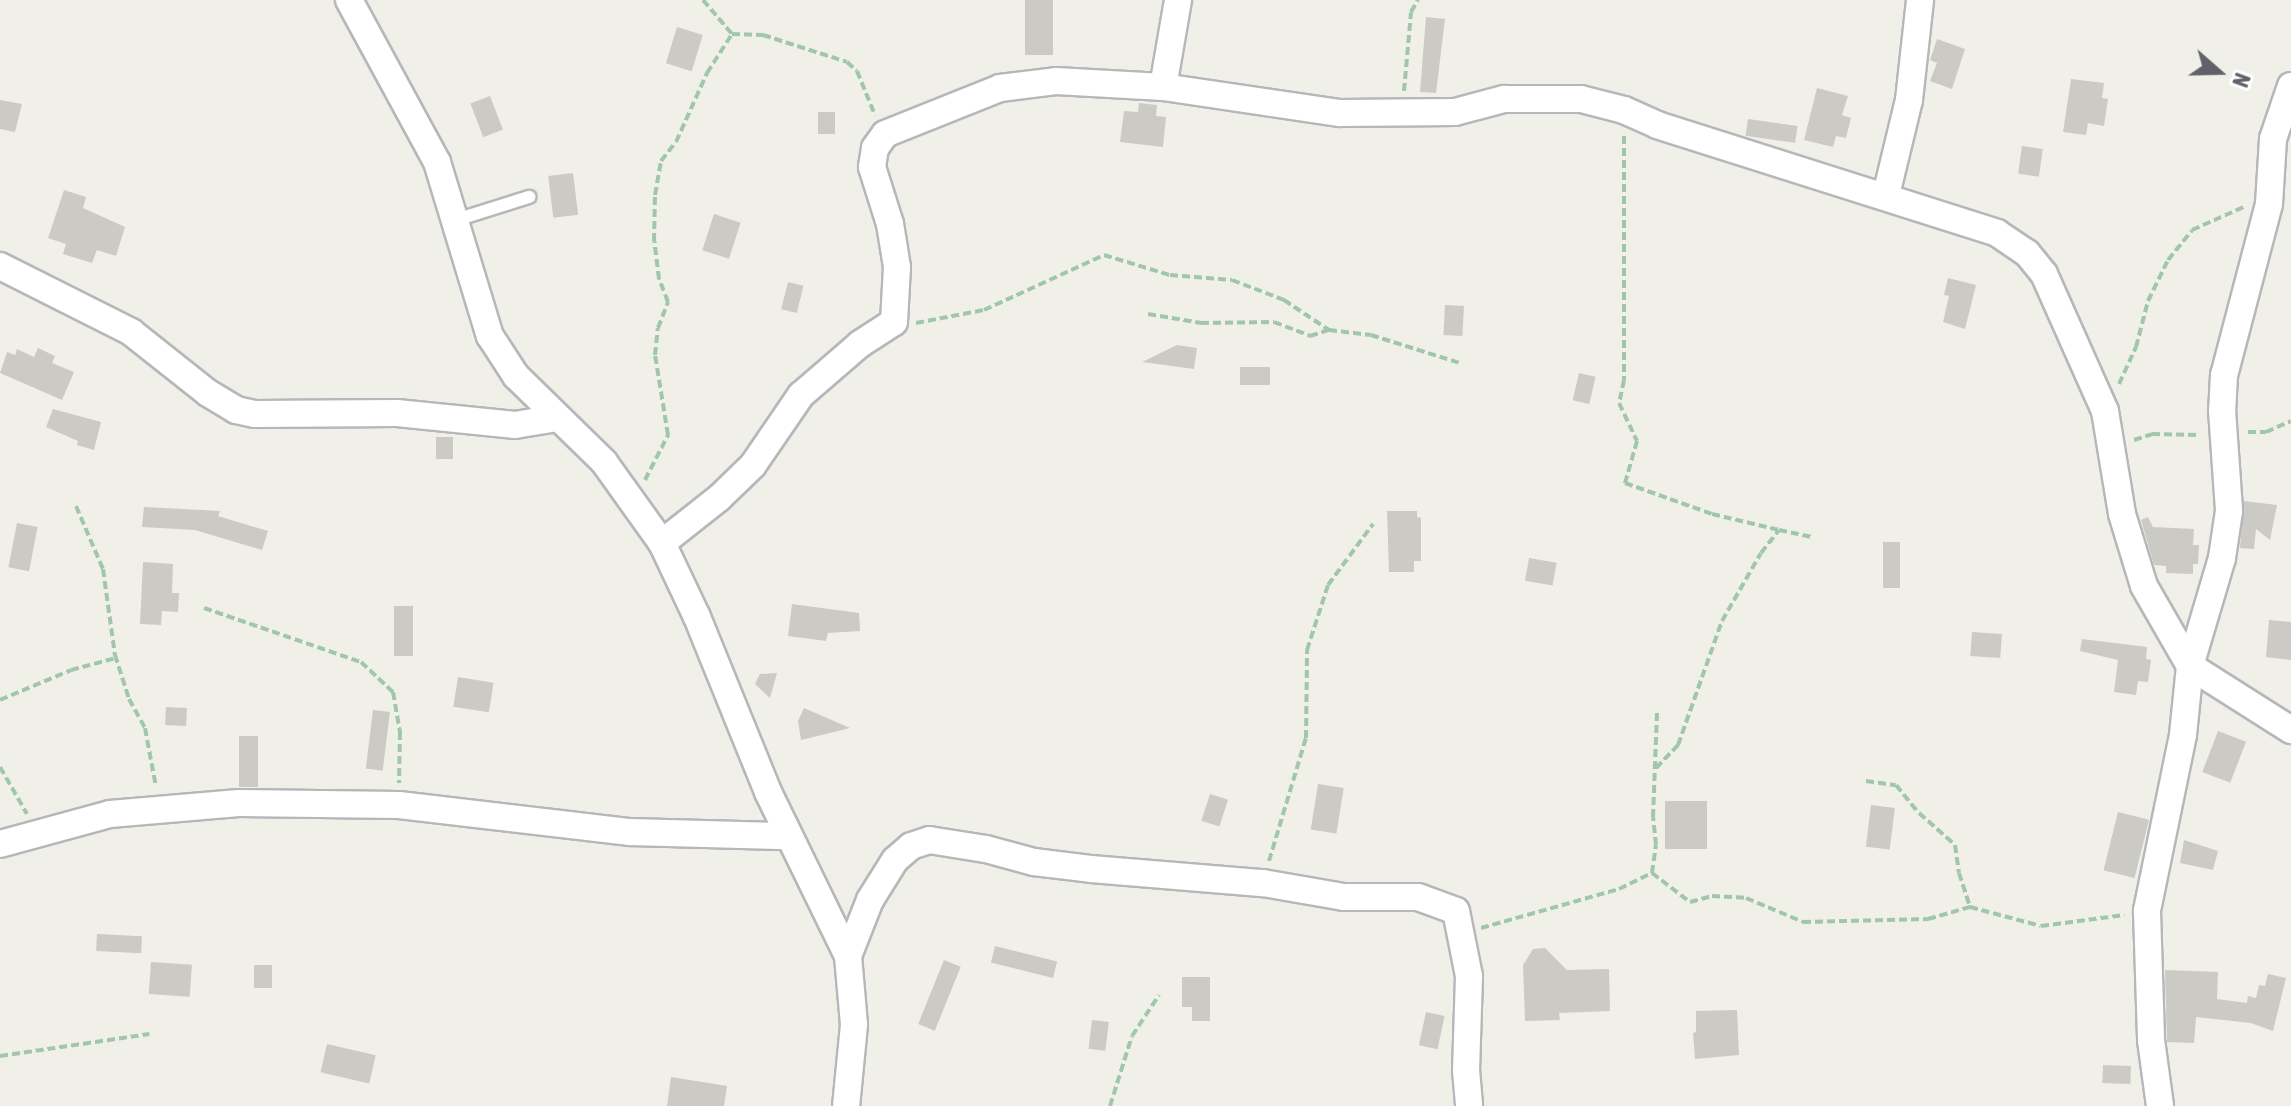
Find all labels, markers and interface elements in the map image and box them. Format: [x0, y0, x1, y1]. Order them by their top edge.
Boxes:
north arrow [2179, 32, 2259, 112]
text: N [2227, 70, 2256, 91]

